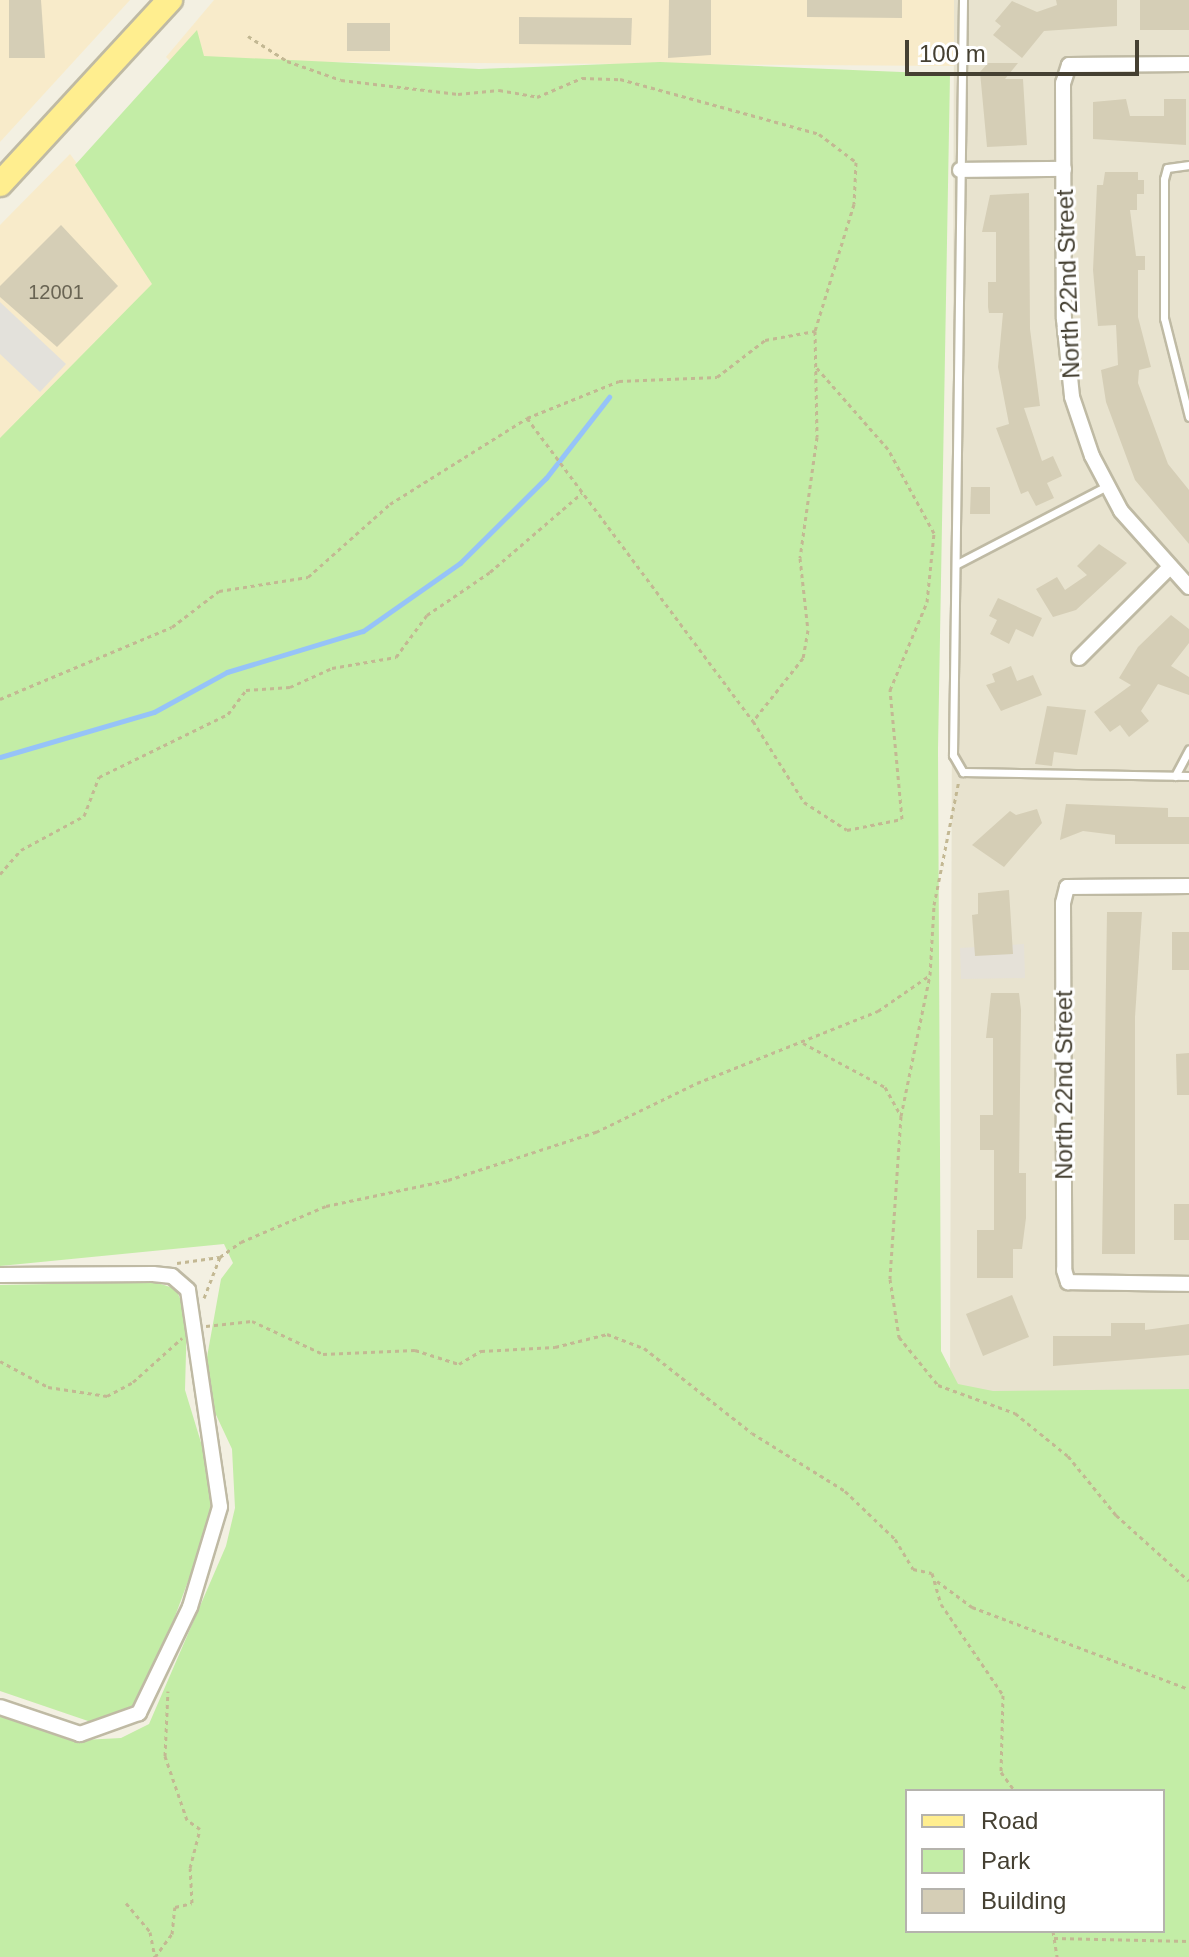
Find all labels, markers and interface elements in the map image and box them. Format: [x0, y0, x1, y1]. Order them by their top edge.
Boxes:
scale bar [909, 24, 1143, 74]
text: 100 m [919, 40, 986, 67]
street label: North 22nd Street [1050, 189, 1086, 379]
house number: 12001 [28, 280, 84, 304]
street label: North 22nd Street [1050, 990, 1078, 1180]
legend [905, 1789, 1165, 1933]
text: Road [981, 1807, 1038, 1834]
text: Park [981, 1847, 1030, 1874]
text: Building [981, 1887, 1066, 1914]

